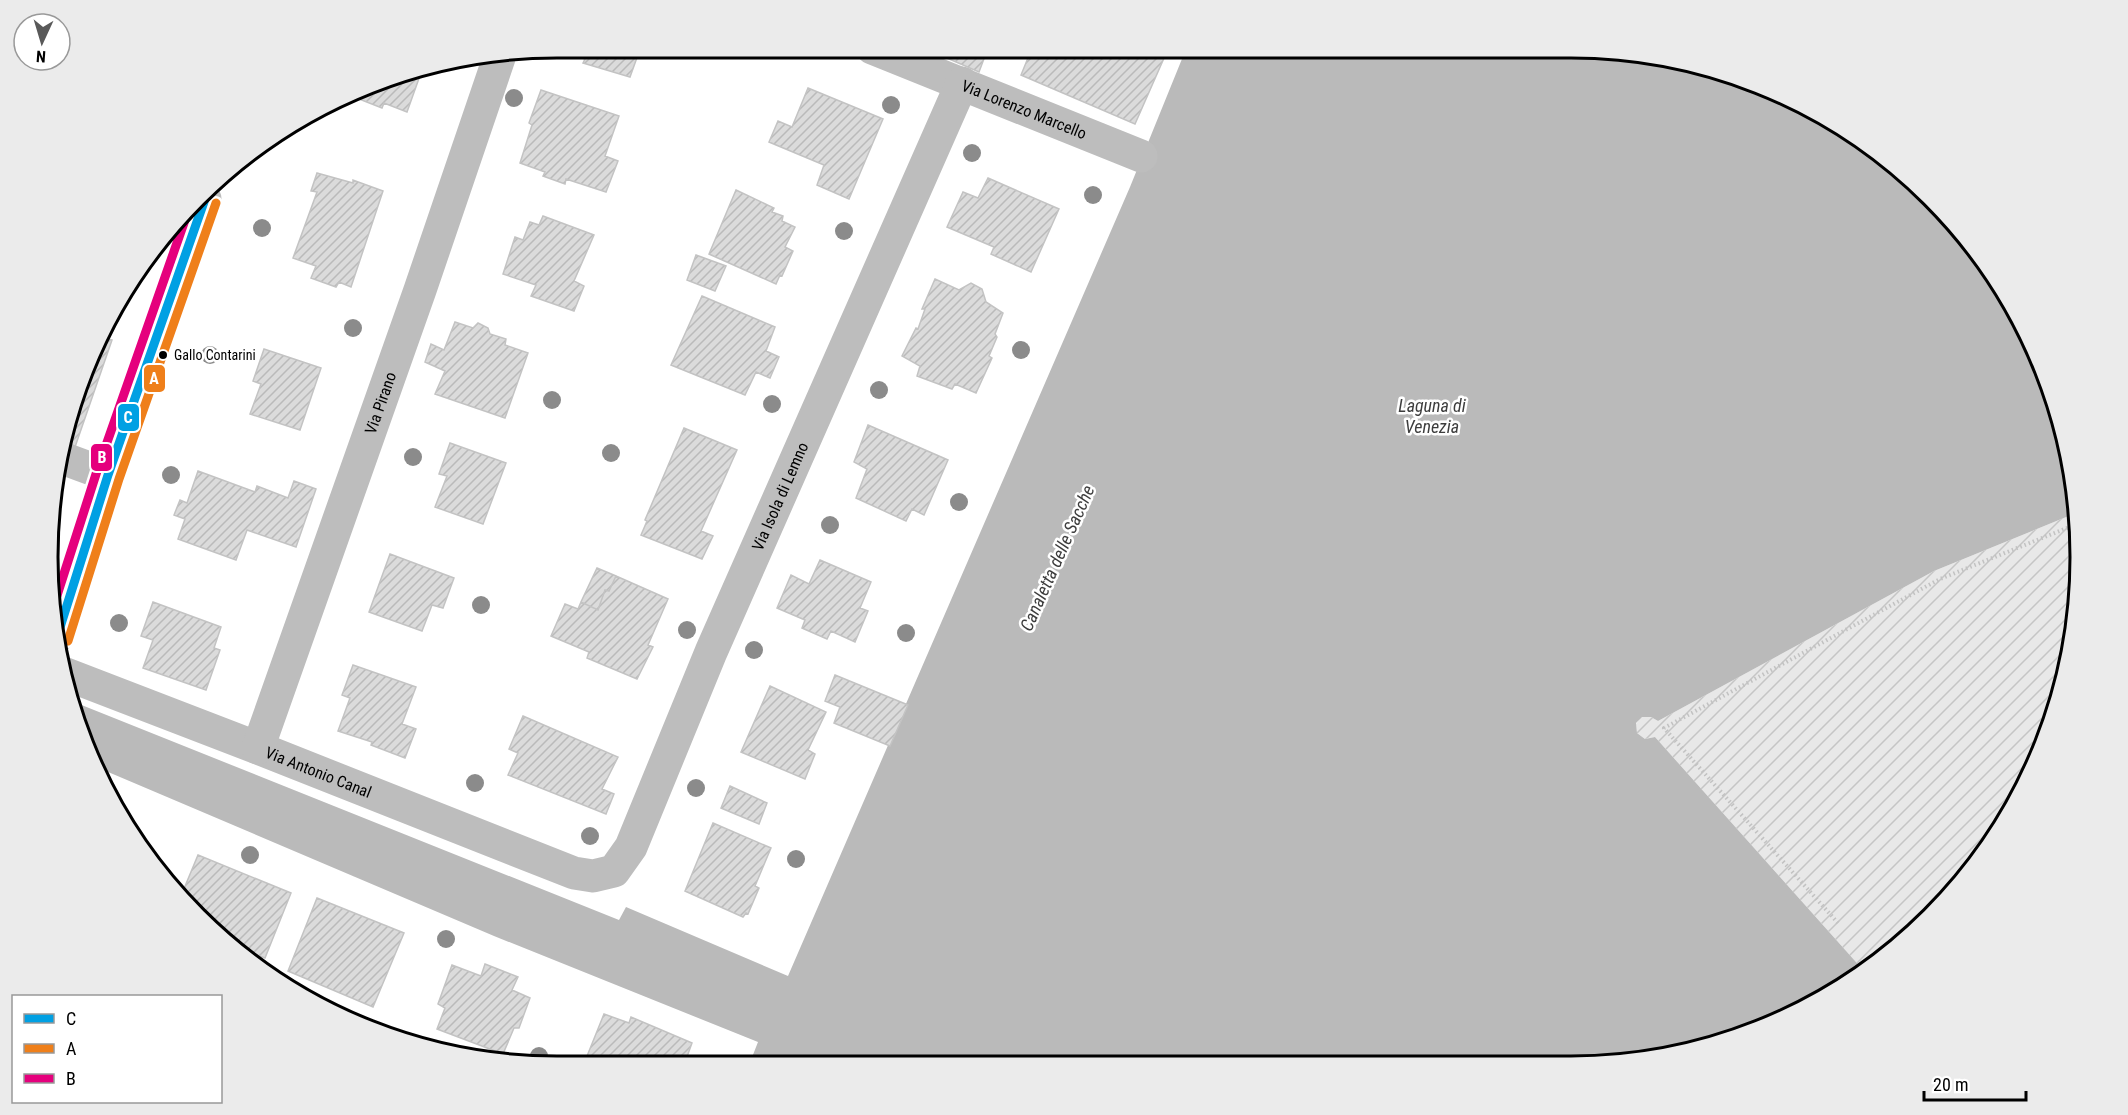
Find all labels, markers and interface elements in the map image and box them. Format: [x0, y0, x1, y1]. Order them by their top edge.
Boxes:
north arrow [12, 12, 72, 72]
text: N [35, 47, 47, 66]
street label: Via Lorenzo Marcello [959, 76, 1089, 143]
place label: Gallo Contarini [174, 347, 256, 363]
marker: Gallo Contarini [157, 349, 169, 361]
line badge: A [143, 364, 166, 393]
text: A [149, 369, 159, 388]
street label: Via Pirano [360, 369, 400, 437]
water label: Laguna di Venezia [1398, 395, 1467, 437]
line badge: C [117, 403, 140, 432]
text: C [123, 408, 133, 427]
street label: Via Isola di Lemno [747, 439, 812, 553]
line badge: B [90, 443, 113, 472]
text: B [98, 448, 107, 467]
water label: Canaletta delle Sacche [1015, 482, 1099, 634]
street label: Via Antonio Canal [263, 742, 374, 801]
legend [12, 995, 222, 1103]
text: C [66, 1008, 76, 1029]
text: A [66, 1038, 77, 1059]
scale bar [1924, 1064, 2026, 1102]
text: B [66, 1068, 76, 1089]
text: 20 m [1933, 1074, 1968, 1095]

